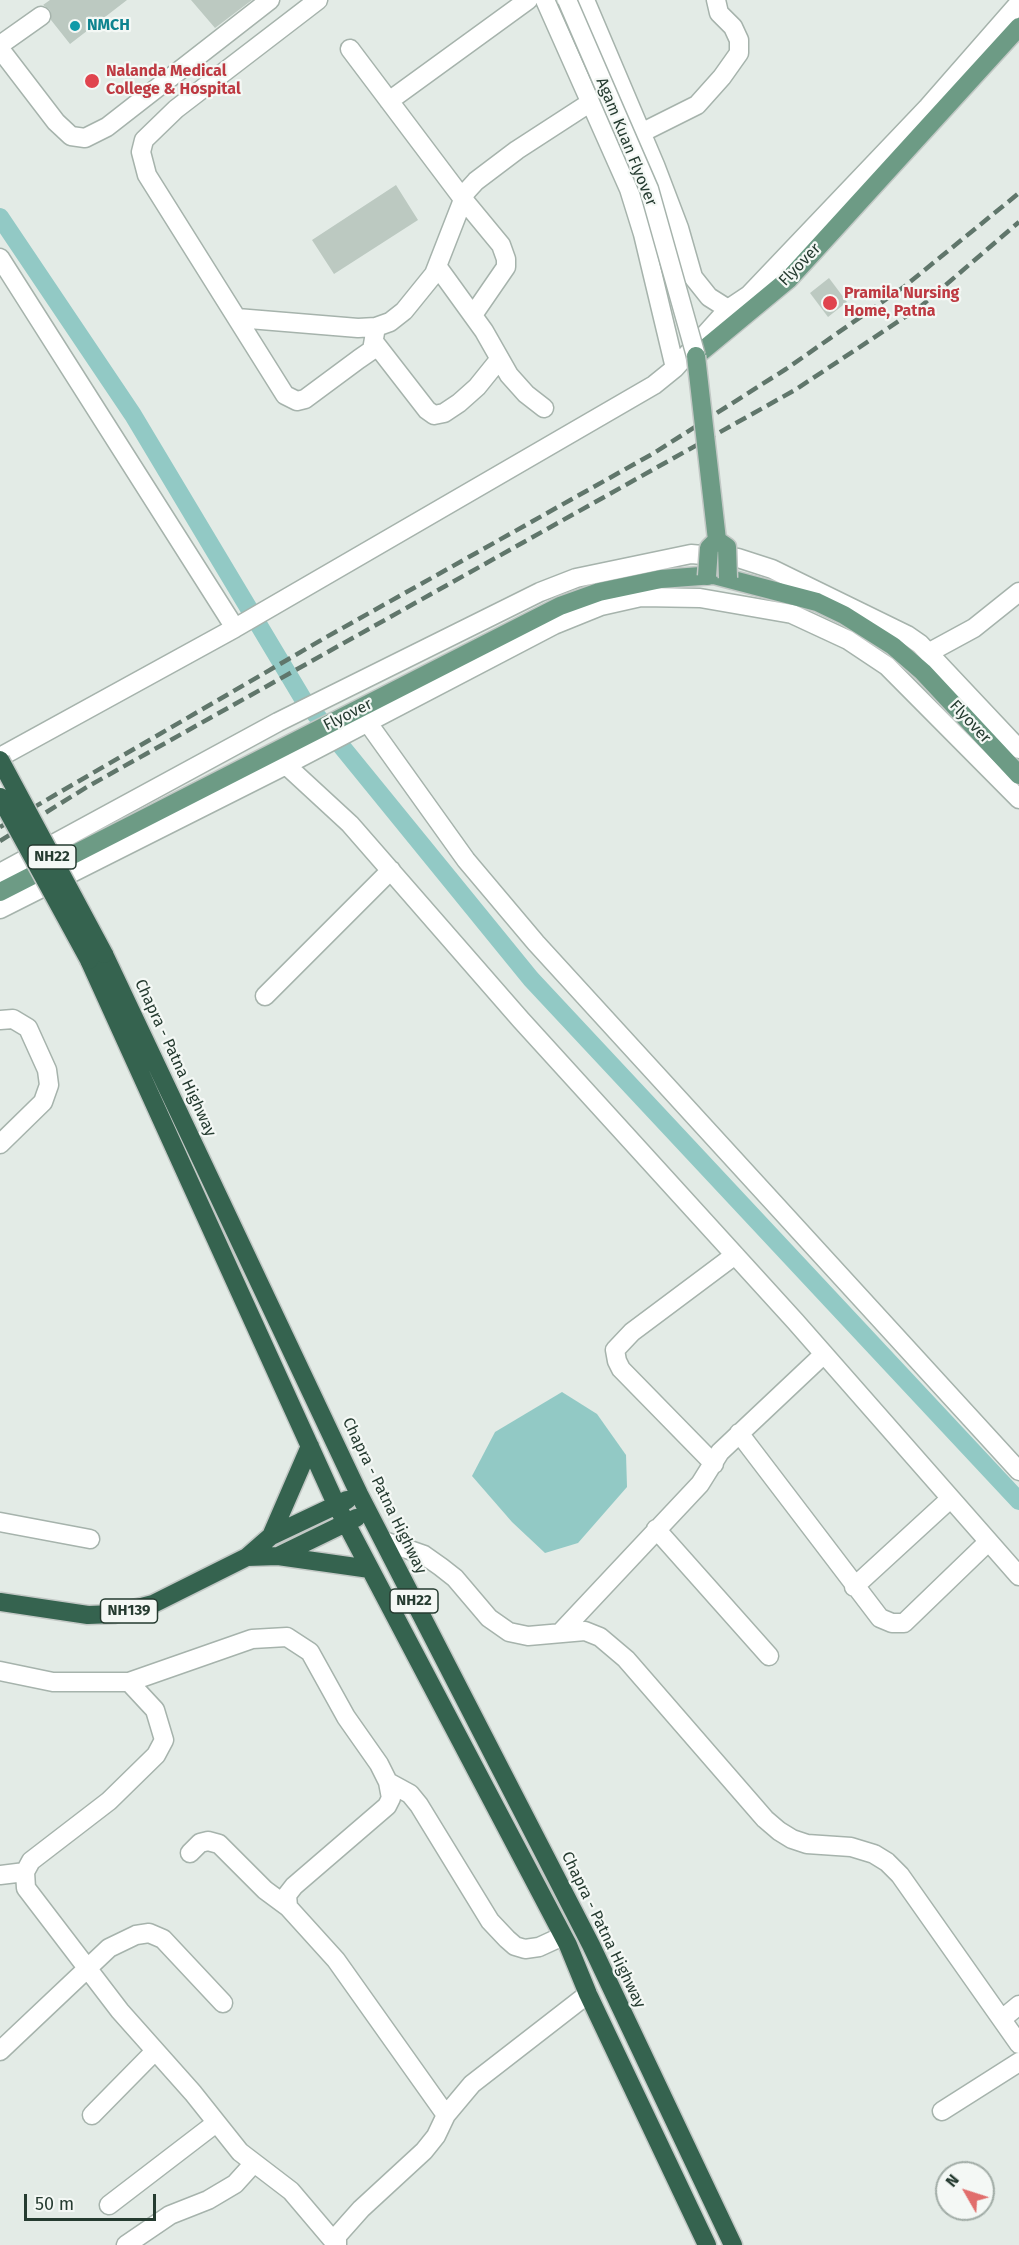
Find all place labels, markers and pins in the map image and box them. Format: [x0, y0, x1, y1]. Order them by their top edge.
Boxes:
place label: NMCH [87, 16, 130, 36]
marker: NMCH [68, 19, 82, 33]
place label: Nalanda Medical College & Hospital [106, 62, 241, 100]
marker: Nalanda Medical College & Hospital [83, 72, 101, 90]
place label: Pramila Nursing Home, Patna [844, 284, 959, 322]
marker: Pramila Nursing Home, Patna [821, 294, 839, 312]

